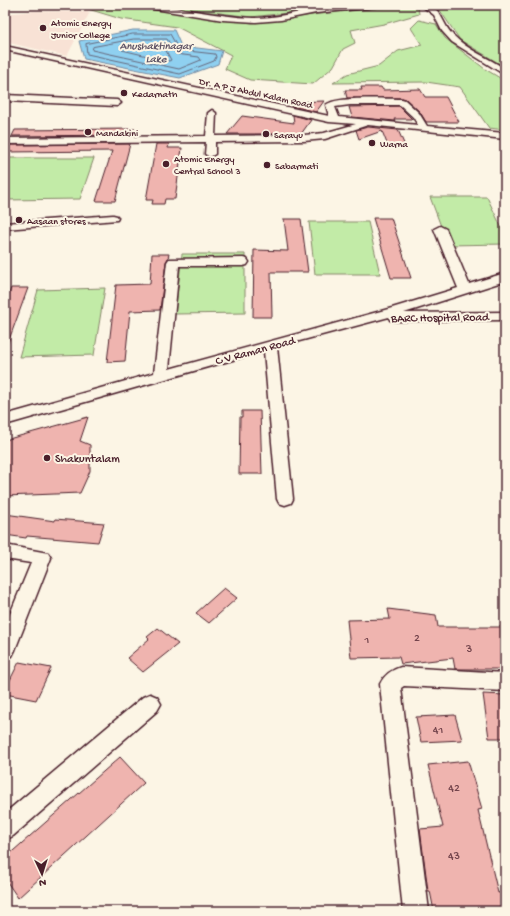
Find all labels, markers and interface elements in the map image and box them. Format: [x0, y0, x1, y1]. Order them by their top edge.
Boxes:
place label: Atomic Energy Junior College [51, 18, 112, 42]
marker: Atomic Energy Junior College [38, 23, 48, 33]
water label: Anushaktinagar Lake [120, 41, 194, 66]
street label: Dr. A P J Abdul Kalam Road [197, 76, 315, 112]
marker: Kedarnath [119, 88, 129, 98]
place label: Kedarnath [132, 89, 178, 101]
marker: Mandakini [83, 127, 93, 137]
place label: Mandakini [96, 128, 138, 140]
marker: Sarayu [261, 129, 271, 139]
place label: Sarayu [274, 130, 303, 142]
marker: Warna [367, 138, 377, 148]
place label: Warna [380, 139, 408, 151]
place label: Atomic Energy Central School 3 [174, 154, 241, 178]
marker: Atomic Energy Central School 3 [161, 159, 171, 169]
marker: Sabarmati [262, 160, 272, 170]
place label: Sabarmati [275, 161, 318, 173]
marker: Aasaan stores [14, 215, 24, 225]
place label: Aasaan stores [27, 216, 86, 228]
street label: BARC Hospital Road [390, 311, 490, 327]
street label: C V Raman Road [214, 334, 298, 369]
marker: Shakuntalam [42, 453, 52, 463]
place label: Shakuntalam [55, 453, 120, 467]
house number: 2 [414, 632, 420, 646]
house number: 1 [364, 634, 370, 648]
house number: 3 [465, 643, 472, 657]
house number: 41 [433, 724, 443, 738]
house number: 42 [448, 782, 460, 796]
house number: 43 [448, 850, 460, 864]
north arrow [22, 854, 62, 894]
text: N [39, 876, 47, 888]

